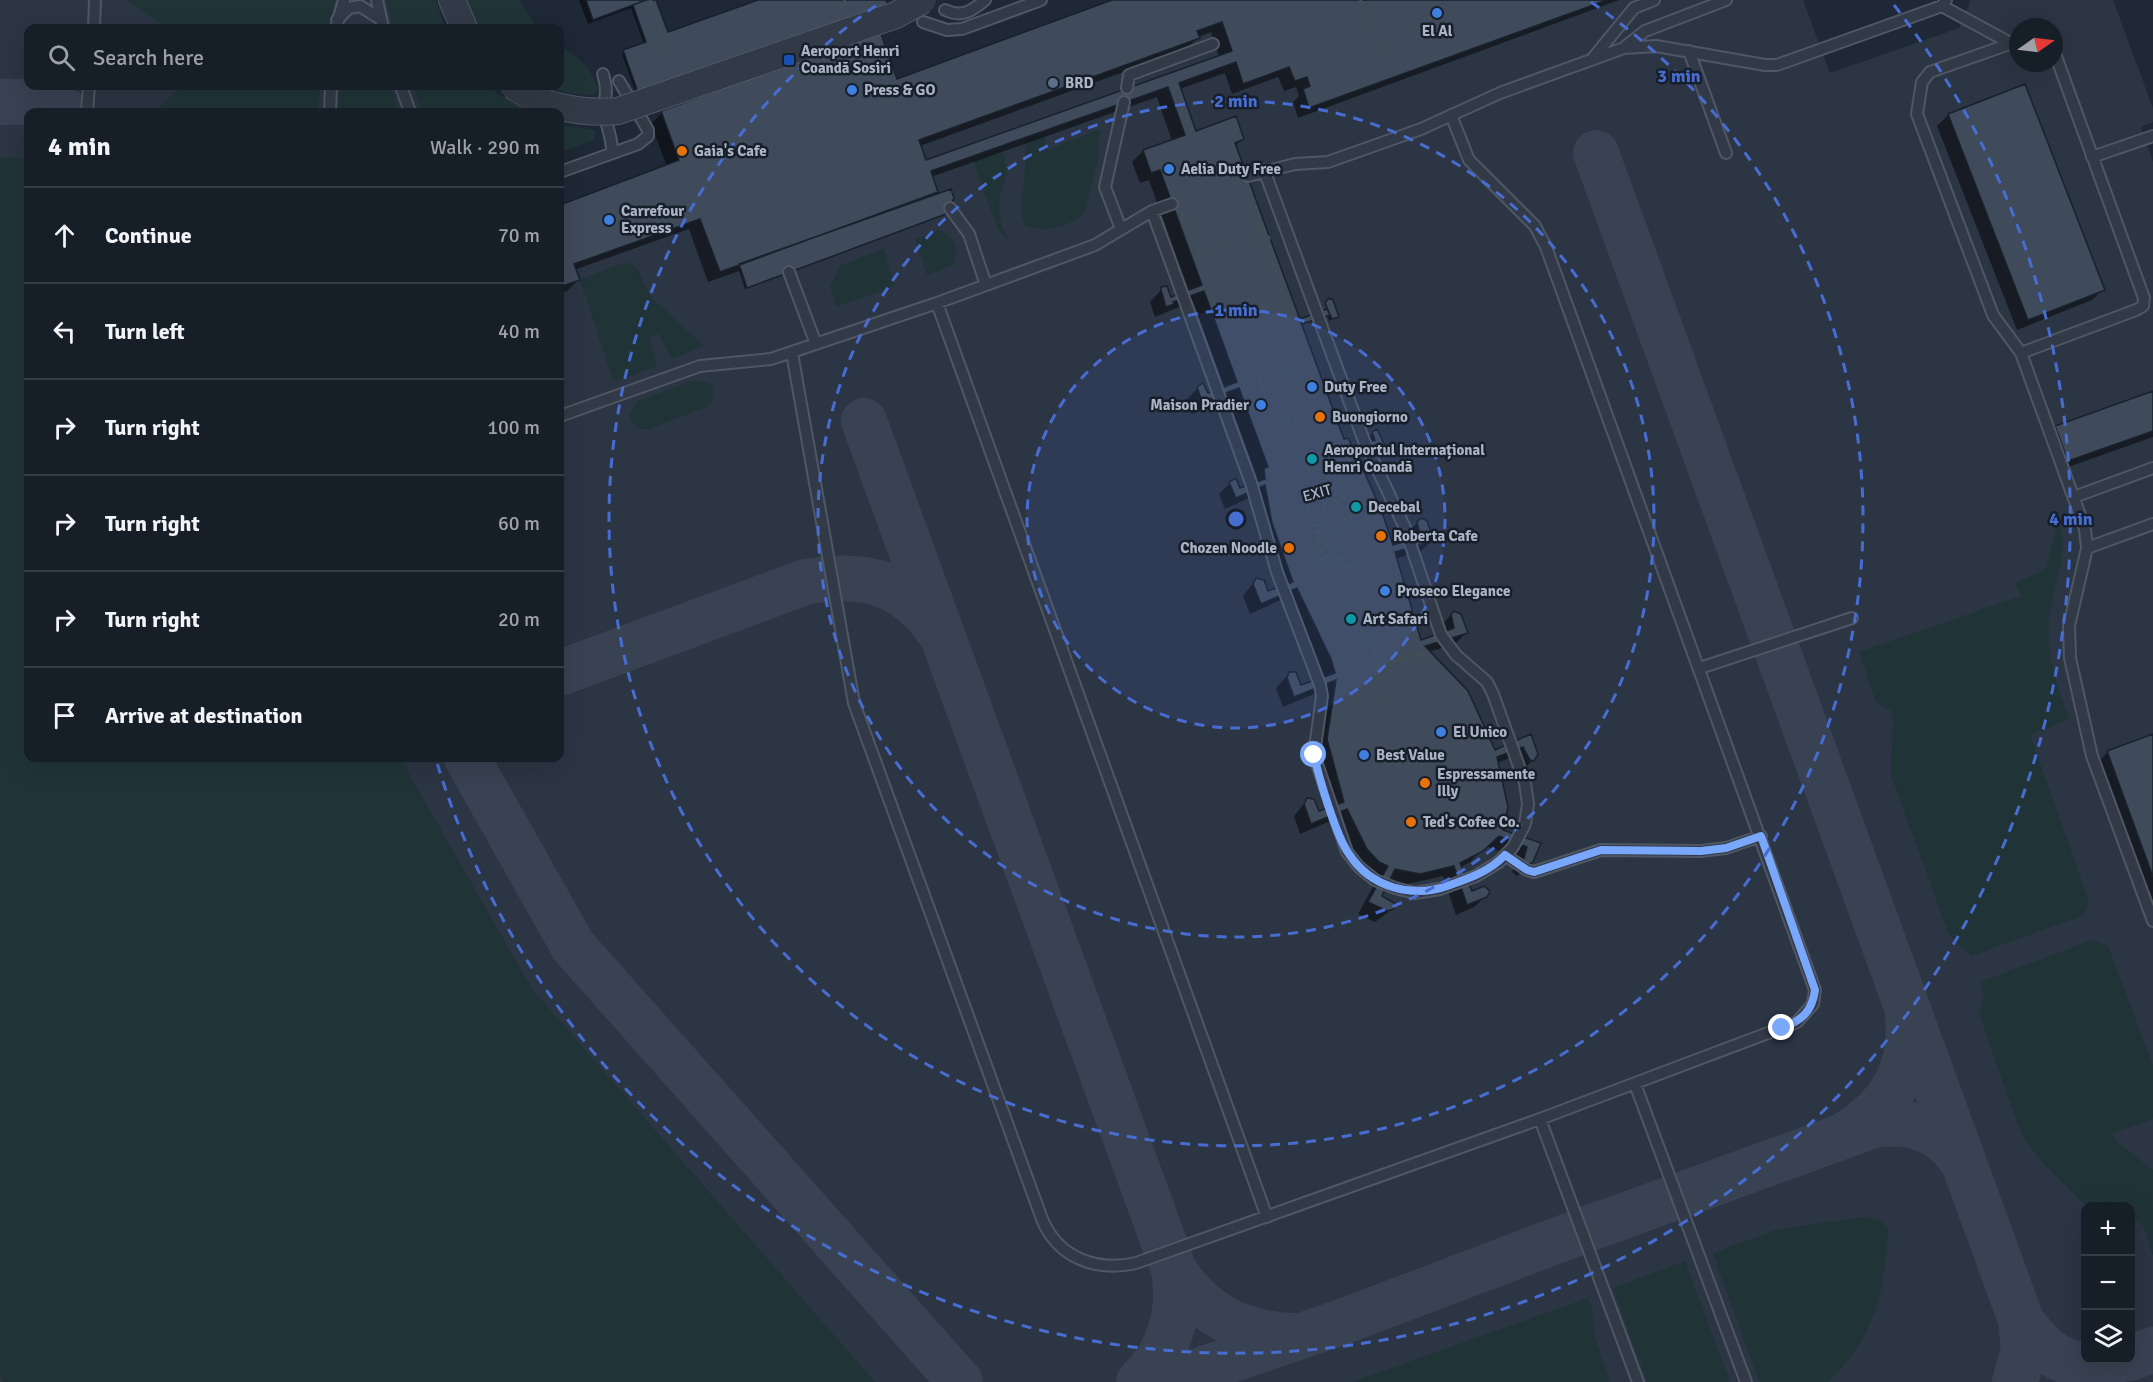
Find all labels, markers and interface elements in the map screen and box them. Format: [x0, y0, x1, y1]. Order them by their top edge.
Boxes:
marker: El Al [1430, 6, 1444, 20]
north arrow [2009, 18, 2063, 72]
place label: El Al [1422, 22, 1453, 40]
search box [24, 24, 564, 90]
icon: search [45, 41, 78, 74]
place label: Aeroport Henri Coandă Sosiri [801, 42, 899, 77]
text: Search here [93, 44, 204, 71]
marker: Aeroport Henri Coandă Sosiri [782, 53, 796, 67]
text: 3 min [1657, 65, 1701, 87]
place label: BRD [1065, 74, 1093, 92]
marker: BRD [1046, 76, 1060, 90]
place label: Press & GO [864, 81, 935, 99]
marker: Press & GO [845, 83, 859, 97]
text: 2 min [1214, 90, 1258, 112]
text: 4 min [48, 131, 111, 163]
text: Walk · 290 m [430, 135, 540, 160]
place label: Gaia's Cafe [694, 142, 767, 160]
marker: Gaia's Cafe [675, 144, 689, 158]
place label: Aelia Duty Free [1181, 160, 1281, 178]
marker: Aelia Duty Free [1162, 162, 1176, 176]
place label: Carrefour Express [621, 202, 684, 237]
marker: Carrefour Express [602, 213, 616, 227]
icon: ahead [48, 219, 81, 252]
text: Continue [105, 222, 192, 249]
text: 70 m [498, 223, 540, 248]
text: 1 min [1214, 299, 1258, 321]
icon: left [48, 315, 81, 348]
text: Turn left [105, 318, 185, 345]
text: 40 m [498, 319, 540, 344]
place label: Duty Free [1324, 378, 1387, 396]
marker: Duty Free [1305, 380, 1319, 394]
place label: Maison Pradier [1150, 396, 1249, 414]
marker: Maison Pradier [1254, 398, 1268, 412]
place label: Buongiorno [1332, 408, 1408, 426]
marker: Buongiorno [1313, 410, 1327, 424]
icon: right [48, 411, 81, 444]
text: Turn right [105, 414, 200, 441]
text: 100 m [487, 415, 540, 440]
place label: Aeroportul Internațional Henri Coandă [1324, 441, 1485, 476]
marker: Aeroportul Internațional Henri Coandă [1305, 452, 1319, 466]
street label: EXIT [1301, 480, 1334, 506]
place label: Decebal [1368, 498, 1421, 516]
marker: Decebal [1349, 500, 1363, 514]
icon: right [48, 507, 81, 540]
text: 4 min [2049, 508, 2093, 530]
centre of rings [1226, 509, 1246, 529]
text: Turn right [105, 510, 200, 537]
text: 60 m [498, 511, 540, 536]
place label: Roberta Cafe [1393, 527, 1478, 545]
marker: Roberta Cafe [1374, 529, 1388, 543]
place label: Chozen Noodle [1180, 539, 1277, 557]
marker: Chozen Noodle [1282, 541, 1296, 555]
place label: Proseco Elegance [1397, 582, 1510, 600]
marker: Proseco Elegance [1378, 584, 1392, 598]
icon: right [48, 603, 81, 636]
text: Turn right [105, 606, 200, 633]
text: 20 m [498, 607, 540, 632]
place label: Art Safari [1363, 610, 1428, 628]
marker: Art Safari [1344, 612, 1358, 626]
icon: arrive [48, 699, 81, 732]
text: Arrive at destination [105, 702, 302, 729]
place label: El Unico [1453, 723, 1507, 741]
marker: El Unico [1434, 725, 1448, 739]
route start [1300, 741, 1326, 767]
place label: Best Value [1376, 746, 1445, 764]
marker: Best Value [1357, 748, 1371, 762]
place label: Espressamente Illy [1437, 765, 1535, 800]
marker: Espressamente Illy [1418, 776, 1432, 790]
place label: Ted's Cofee Co. [1423, 813, 1520, 831]
marker: Ted's Cofee Co. [1404, 815, 1418, 829]
route end [1768, 1014, 1794, 1040]
map controls [2081, 1202, 2135, 1364]
button: + [2081, 1202, 2135, 1256]
button: − [2081, 1256, 2135, 1310]
button: layers [2081, 1310, 2135, 1364]

